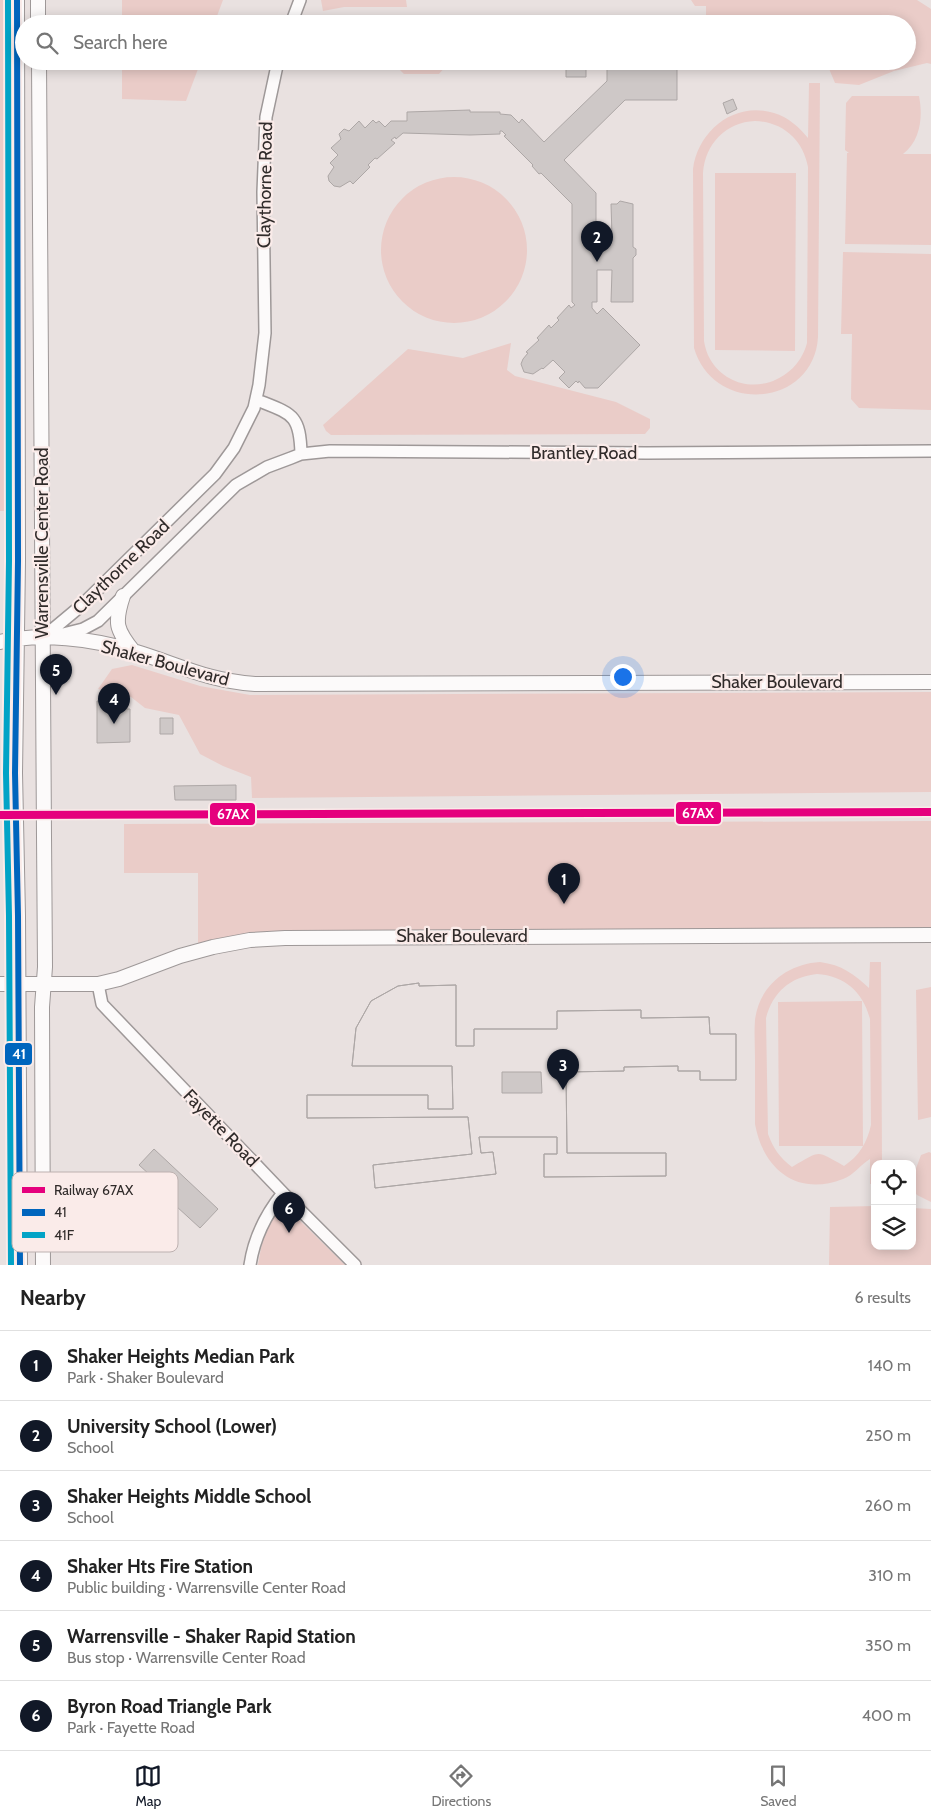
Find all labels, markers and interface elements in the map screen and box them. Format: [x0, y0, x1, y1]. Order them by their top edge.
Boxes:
search box [15, 15, 916, 70]
icon: search [33, 29, 61, 57]
text: Search here [73, 31, 167, 54]
street label: Claythorne Road [253, 122, 277, 248]
pin: 2 [581, 221, 613, 262]
street label: Brantley Road [531, 442, 637, 464]
street label: Warrensville Center Road [31, 447, 53, 639]
street label: Claythorne Road [68, 515, 174, 619]
street label: Shaker Boulevard [99, 635, 231, 691]
pin: 5 [40, 654, 72, 695]
your location [610, 664, 636, 690]
street label: Shaker Boulevard [711, 671, 843, 693]
pin: 4 [98, 683, 130, 724]
line badge: 67AX [675, 801, 722, 825]
line badge: 67AX [209, 802, 256, 826]
text: 67AX [682, 804, 714, 822]
text: 67AX [217, 805, 249, 823]
pin: 1 [548, 863, 580, 904]
street label: Shaker Boulevard [396, 925, 528, 947]
line badge: 41 [4, 1042, 33, 1066]
text: 41 [12, 1045, 26, 1063]
pin: 3 [547, 1049, 579, 1090]
street label: Fayette Road [179, 1085, 263, 1171]
map controls [871, 1160, 916, 1250]
button: locate [871, 1160, 916, 1205]
legend [12, 1172, 178, 1252]
text: Railway 67AX [54, 1181, 134, 1199]
pin: 6 [273, 1192, 305, 1233]
text: 41 [54, 1203, 67, 1221]
button: layers [871, 1205, 916, 1250]
text: 41F [54, 1226, 75, 1244]
text: Nearby [20, 1285, 86, 1310]
text: 6 results [855, 1288, 911, 1307]
text: Shaker Heights Median Park [67, 1345, 295, 1368]
text: 1 [33, 1356, 39, 1375]
text: 140 m [868, 1356, 911, 1375]
text: Park · Shaker Boulevard [67, 1368, 224, 1387]
text: University School (Lower) [67, 1415, 277, 1438]
text: 2 [32, 1426, 40, 1445]
text: 250 m [865, 1426, 911, 1445]
text: School [67, 1438, 114, 1457]
text: Shaker Heights Middle School [67, 1485, 311, 1508]
text: 3 [32, 1496, 40, 1515]
text: 260 m [865, 1496, 911, 1515]
text: School [67, 1508, 114, 1527]
text: Shaker Hts Fire Station [67, 1555, 253, 1578]
text: 4 [31, 1566, 41, 1585]
text: 310 m [868, 1566, 911, 1585]
text: Public building · Warrensville Center Road [67, 1578, 346, 1597]
text: Warrensville - Shaker Rapid Station [67, 1625, 356, 1648]
text: 5 [32, 1636, 40, 1655]
text: 350 m [865, 1636, 911, 1655]
text: Bus stop · Warrensville Center Road [67, 1648, 306, 1667]
text: Byron Road Triangle Park [67, 1695, 272, 1718]
text: 6 [32, 1706, 41, 1725]
text: 400 m [862, 1706, 911, 1725]
text: Park · Fayette Road [67, 1718, 195, 1737]
tab: Map [134, 1762, 162, 1810]
tab: Directions [431, 1762, 491, 1810]
tab: Saved [760, 1762, 797, 1810]

